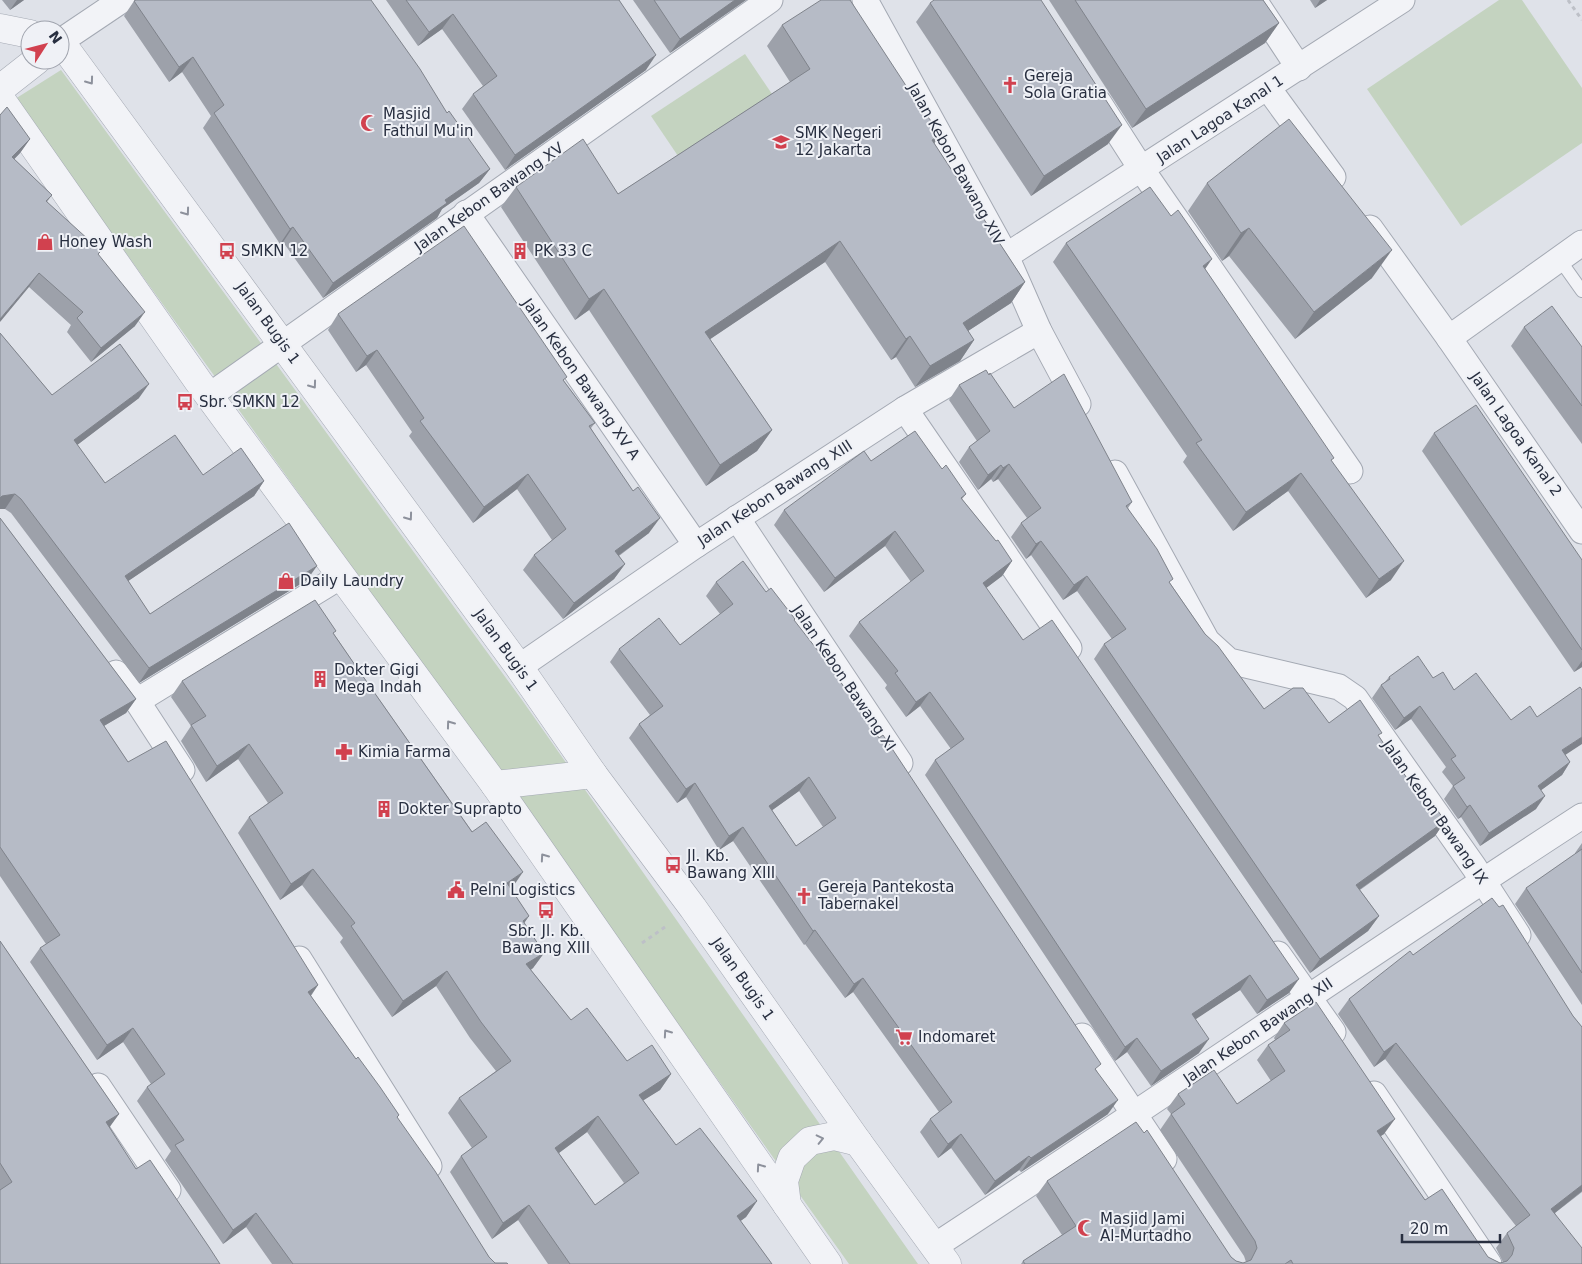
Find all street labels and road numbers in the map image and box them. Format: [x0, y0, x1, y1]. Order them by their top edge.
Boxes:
street label: Jalan Lagoa Kanal 1 [1152, 71, 1287, 167]
street label: Jalan Kebon Bawang XIV [903, 79, 1008, 249]
street label: Jalan Kebon Bawang XV [410, 138, 568, 256]
street label: Jalan Bugis 1 [232, 278, 304, 367]
street label: Jalan Kebon Bawang XV A [518, 294, 644, 464]
street label: Jalan Lagoa Kanal 2 [1466, 368, 1566, 500]
street label: Jalan Kebon Bawang XIII [693, 436, 856, 550]
street label: Jalan Kebon Bawang XI [788, 601, 900, 754]
street label: Jalan Bugis 1 [470, 605, 542, 694]
street label: Jalan Kebon Bawang IX [1378, 736, 1492, 888]
street label: Jalan Bugis 1 [707, 933, 778, 1024]
street label: Jalan Kebon Bawang XII [1179, 974, 1336, 1088]

